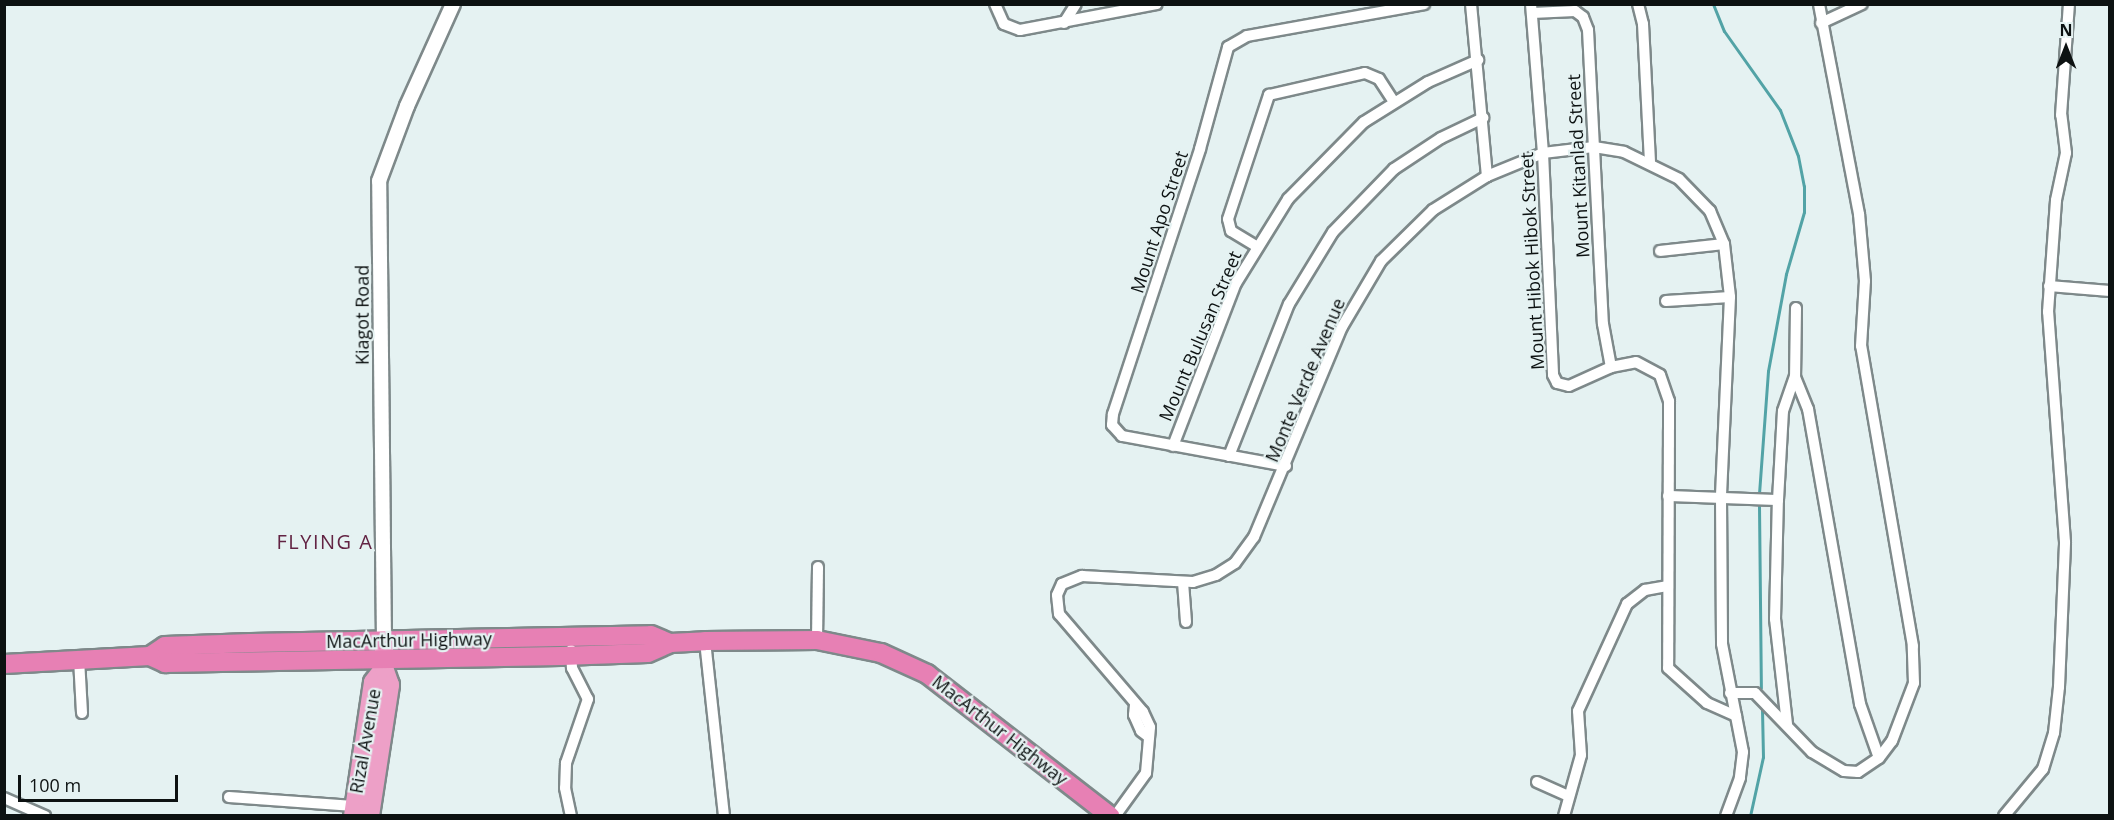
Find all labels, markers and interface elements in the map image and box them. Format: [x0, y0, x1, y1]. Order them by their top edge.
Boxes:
north arrow [2036, 18, 2096, 78]
text: N [2059, 19, 2073, 41]
street label: Mount Kitanlad Street [1562, 74, 1594, 258]
street label: Mount Apo Street [1126, 148, 1192, 296]
street label: Mount Hibok Hibok Street [1516, 152, 1548, 370]
street label: Mount Bulusan Street [1154, 248, 1246, 424]
street label: Kiagot Road [351, 265, 373, 365]
street label: Monte Verde Avenue [1261, 295, 1349, 465]
district label: FLYING A [277, 529, 373, 553]
street label: MacArthur Highway [326, 628, 492, 652]
street label: MacArthur Highway [928, 670, 1072, 790]
street label: Rizal Avenue [345, 687, 385, 795]
scale bar [21, 763, 182, 801]
text: 100 m [29, 773, 81, 797]

